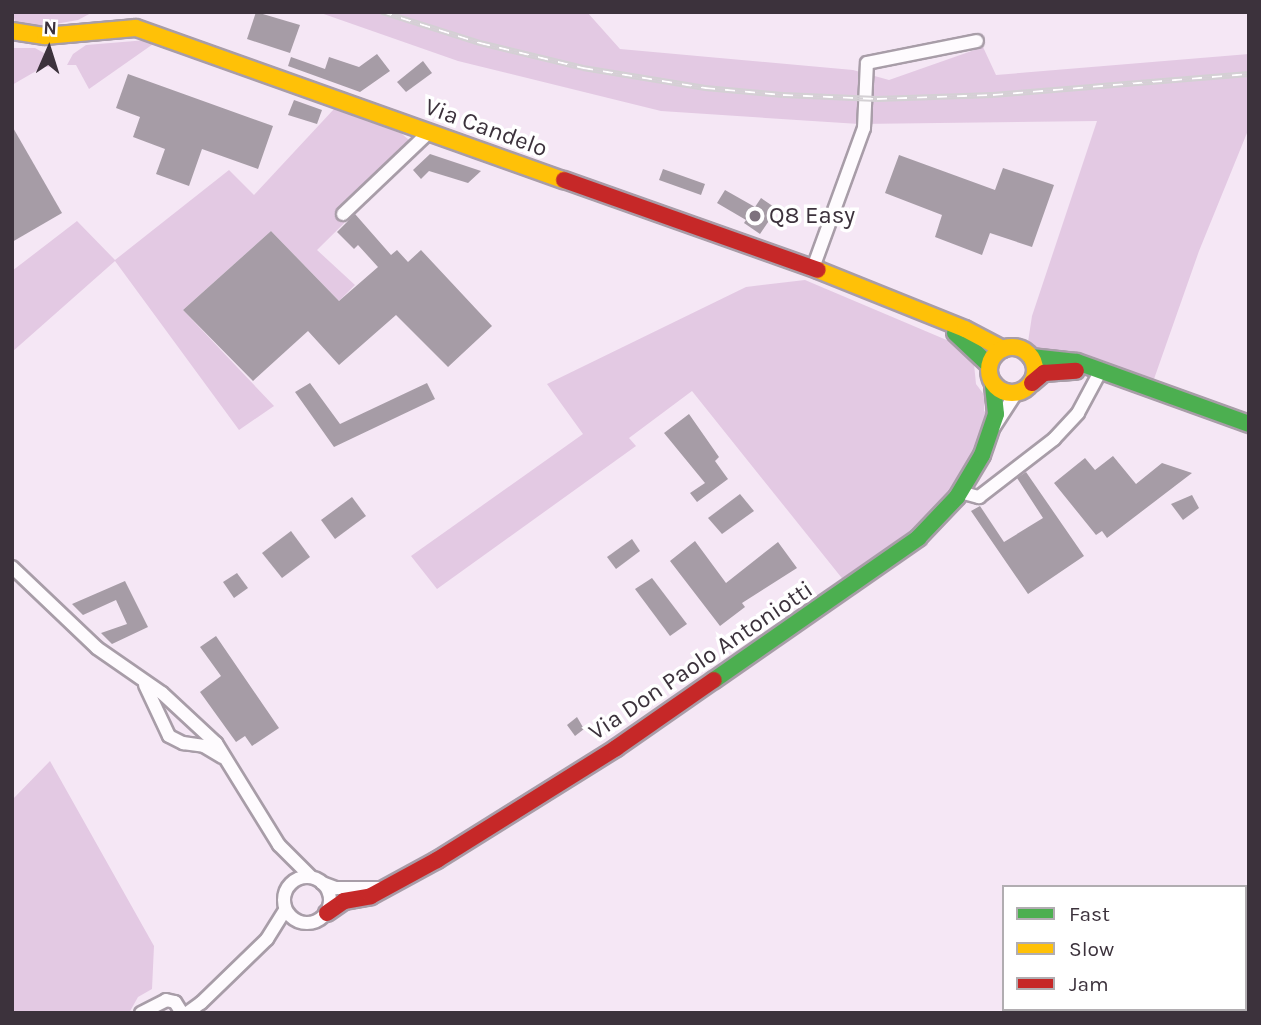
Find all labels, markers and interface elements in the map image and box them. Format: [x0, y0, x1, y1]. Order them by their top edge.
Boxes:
north arrow [14, 14, 84, 84]
text: N [43, 17, 57, 39]
street label: Via Candelo [421, 93, 551, 163]
place label: Q8 Easy [769, 202, 855, 230]
marker: Q8 Easy [747, 208, 763, 224]
street label: Via Don Paolo Antoniotti [583, 575, 819, 747]
legend [1002, 885, 1247, 1011]
text: Fast [1069, 902, 1110, 926]
text: Slow [1069, 937, 1114, 961]
text: Jam [1069, 972, 1109, 996]

